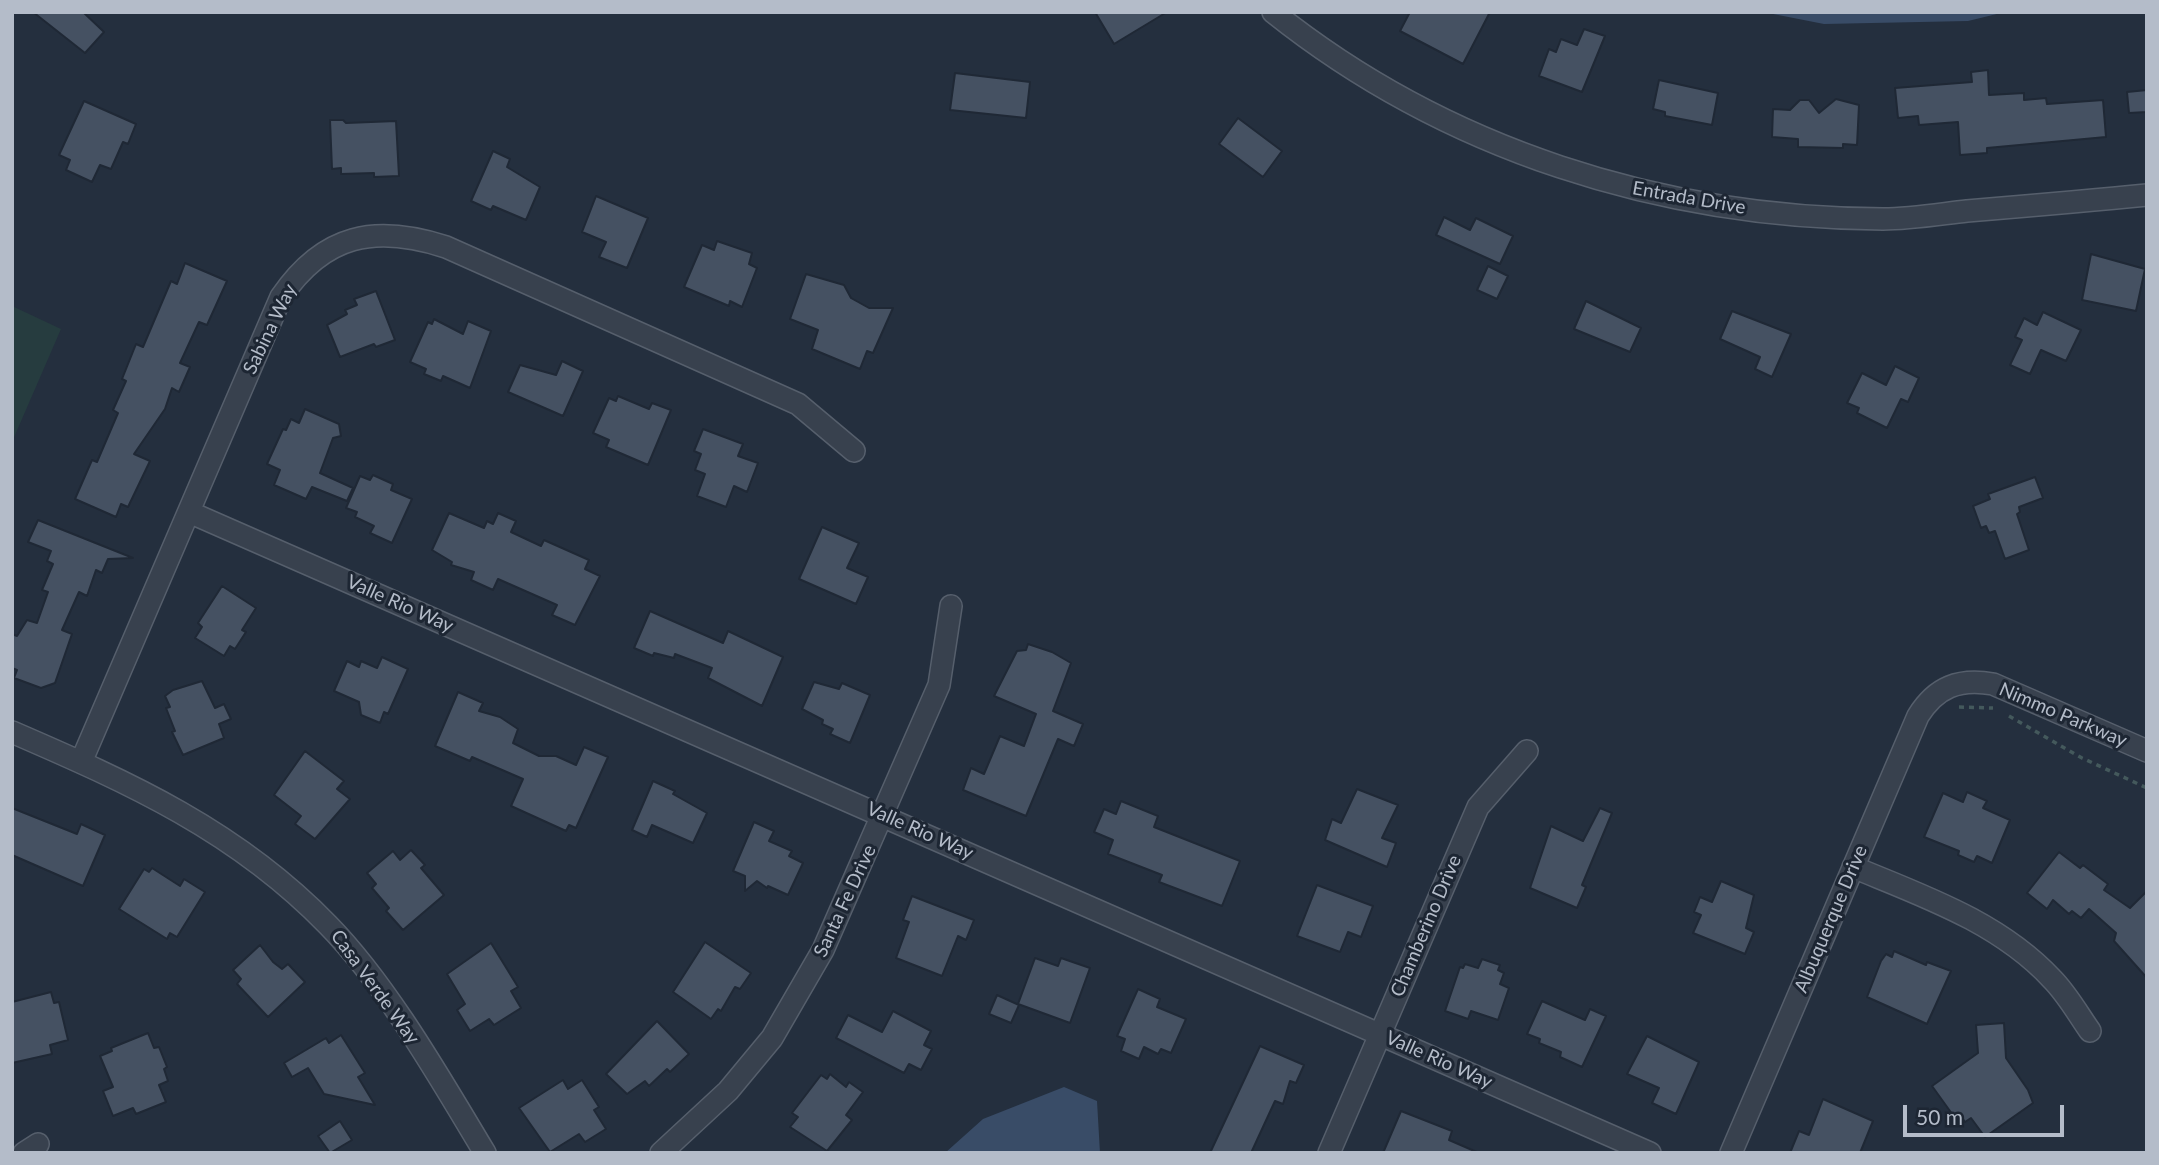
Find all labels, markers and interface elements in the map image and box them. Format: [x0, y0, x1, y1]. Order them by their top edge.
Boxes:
street label: Entrada Drive [1631, 177, 1747, 219]
street label: Sabina Way [238, 280, 302, 378]
street label: Valle Rio Way [343, 570, 457, 638]
street label: Nimmo Parkway [1996, 678, 2130, 752]
street label: Valle Rio Way [863, 797, 977, 865]
street label: Santa Fe Drive [809, 841, 881, 961]
street label: Albuquerque Drive [1790, 842, 1872, 996]
street label: Chamberino Drive [1386, 852, 1466, 1000]
street label: Casa Verde Way [326, 925, 424, 1049]
street label: Valle Rio Way [1382, 1026, 1496, 1094]
scale bar [1907, 1092, 2068, 1136]
text: 50 m [1916, 1104, 1963, 1129]

